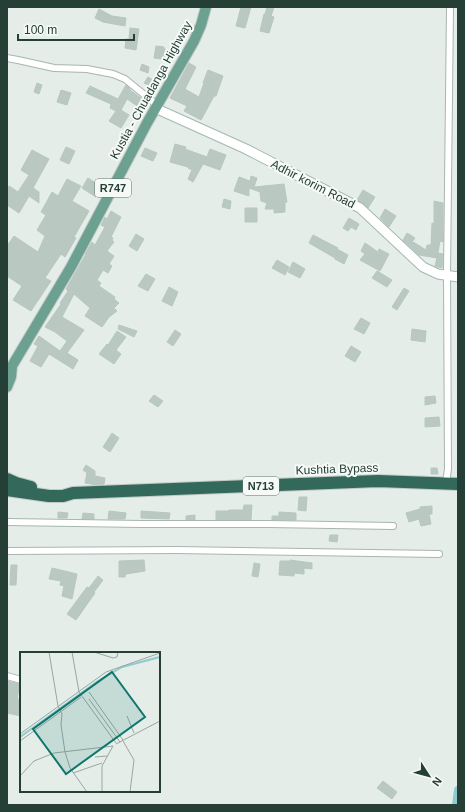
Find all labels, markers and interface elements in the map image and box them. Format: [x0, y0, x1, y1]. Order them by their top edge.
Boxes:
scale bar [18, 16, 134, 42]
street label: Kustia - Chuadanga Highway [107, 19, 195, 161]
text: 100 m [24, 23, 57, 37]
street label: Adhir korim Road [269, 157, 357, 211]
road number: R747 [95, 179, 131, 197]
street label: Kushtia Bypass [295, 461, 379, 477]
road number: N713 [243, 477, 279, 495]
inset map [20, 652, 160, 792]
north arrow [409, 756, 449, 796]
text: N [430, 775, 444, 789]

